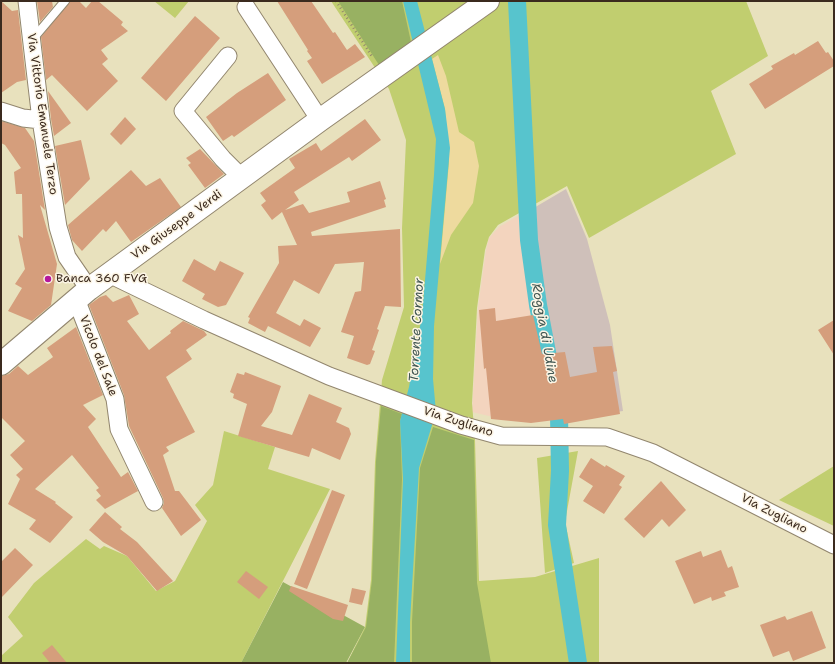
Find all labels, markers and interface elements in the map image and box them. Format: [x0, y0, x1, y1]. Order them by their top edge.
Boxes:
street label: Via Vittorio Emanuele Terzo [24, 32, 60, 196]
street label: Via Giuseppe Verdi [129, 187, 225, 263]
place label: Banca 360 FVG [56, 272, 147, 286]
marker: Banca 360 FVG [43, 274, 53, 284]
water label: Torrente Cormor [406, 278, 428, 382]
water label: Roggia di Udine [528, 282, 560, 384]
street label: Vicolo del Sale [76, 314, 120, 398]
street label: Via Zugliano [421, 404, 495, 440]
street label: Via Zugliano [738, 491, 810, 537]

